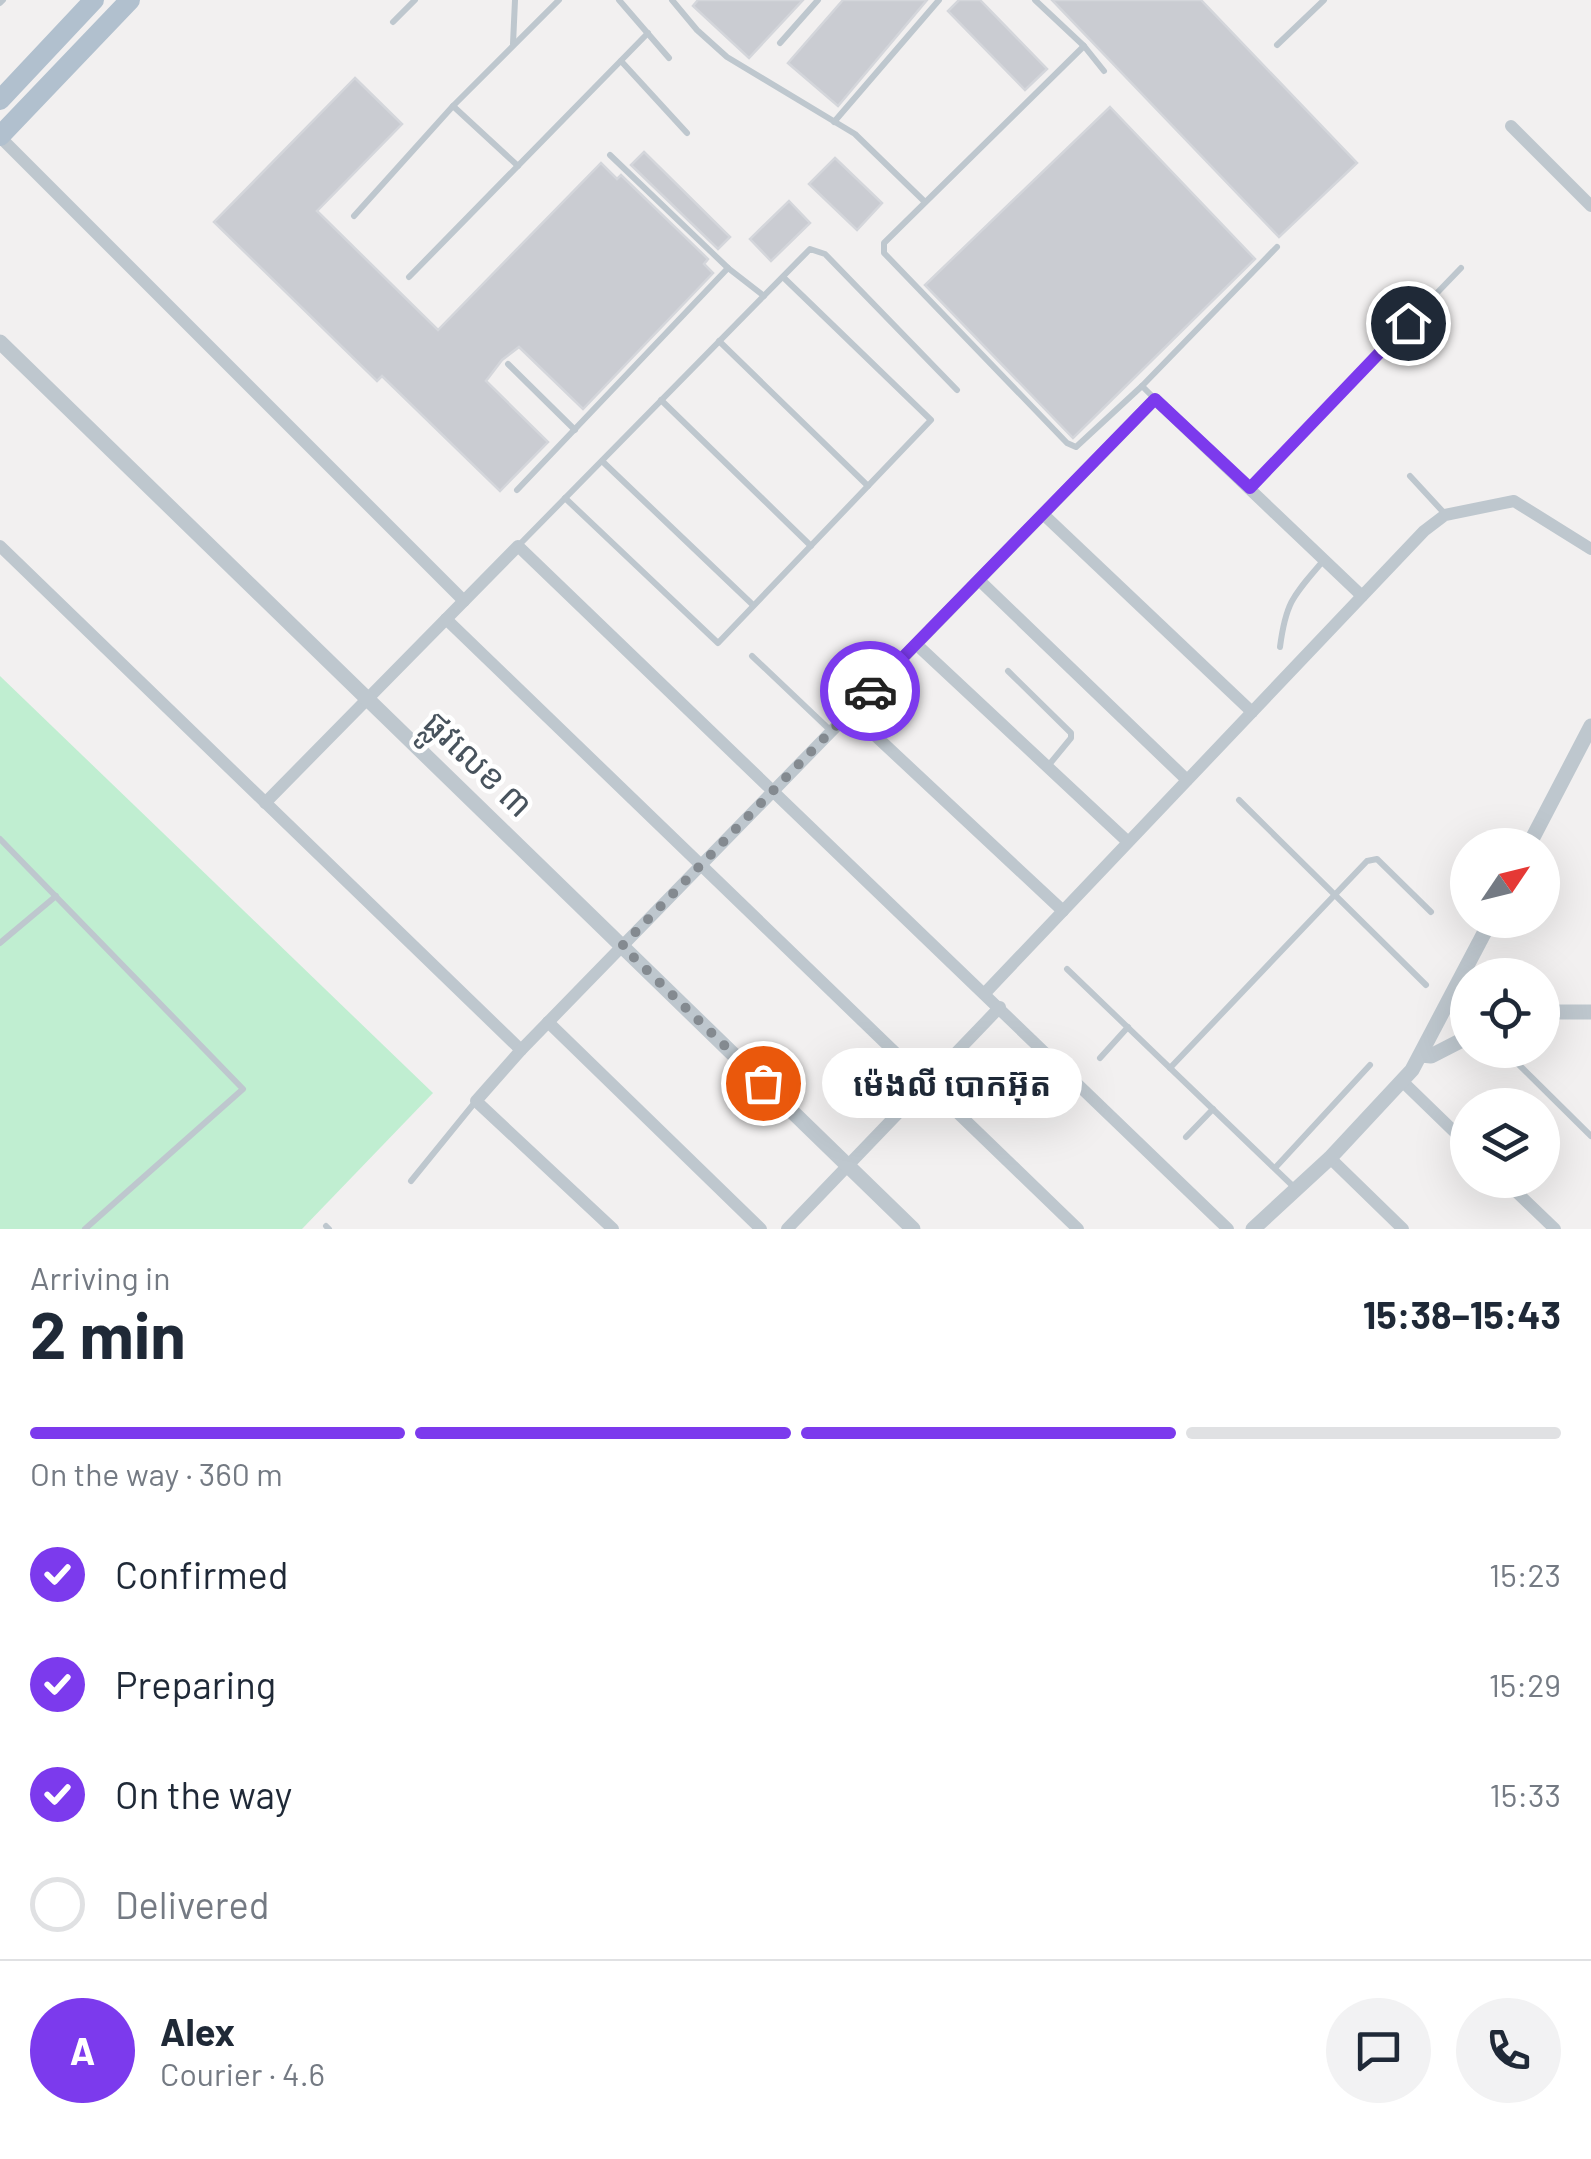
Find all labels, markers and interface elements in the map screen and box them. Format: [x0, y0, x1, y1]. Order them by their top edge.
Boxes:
pin [1366, 281, 1451, 366]
icon: home [1381, 296, 1436, 351]
courier [820, 641, 920, 741]
icon: car [843, 664, 898, 719]
street label: ផ្លូវលេខ ៣ [407, 700, 543, 834]
north arrow [1450, 828, 1560, 938]
map controls [1450, 828, 1560, 1198]
button: locate [1450, 958, 1560, 1068]
pin [721, 1041, 806, 1126]
callout: ម៉េងលី បោកអ៊ុត [823, 1048, 1083, 1118]
icon: bag [736, 1056, 791, 1111]
text: ម៉េងលី បោកអ៊ុត [853, 1064, 1051, 1102]
button: layers [1450, 1088, 1560, 1198]
text: Arriving in [30, 1258, 170, 1296]
text: 15:38–15:43 [1363, 1291, 1561, 1337]
text: 2 min [30, 1294, 186, 1372]
text: On the way · 360 m [30, 1454, 283, 1492]
icon: check [30, 1547, 85, 1602]
text: Confirmed [115, 1551, 288, 1597]
text: 15:23 [1489, 1555, 1561, 1593]
icon: check [30, 1657, 85, 1712]
text: Preparing [115, 1661, 276, 1707]
text: 15:29 [1489, 1665, 1561, 1703]
icon: check [30, 1767, 85, 1822]
text: On the way [115, 1771, 292, 1817]
text: 15:33 [1490, 1775, 1561, 1813]
text: Delivered [115, 1881, 269, 1927]
button: chat [1326, 1998, 1431, 2103]
button: phone [1456, 1998, 1561, 2103]
text: Alex [160, 2008, 235, 2054]
text: A [70, 2027, 95, 2073]
text: Courier · 4.6 [160, 2054, 325, 2092]

